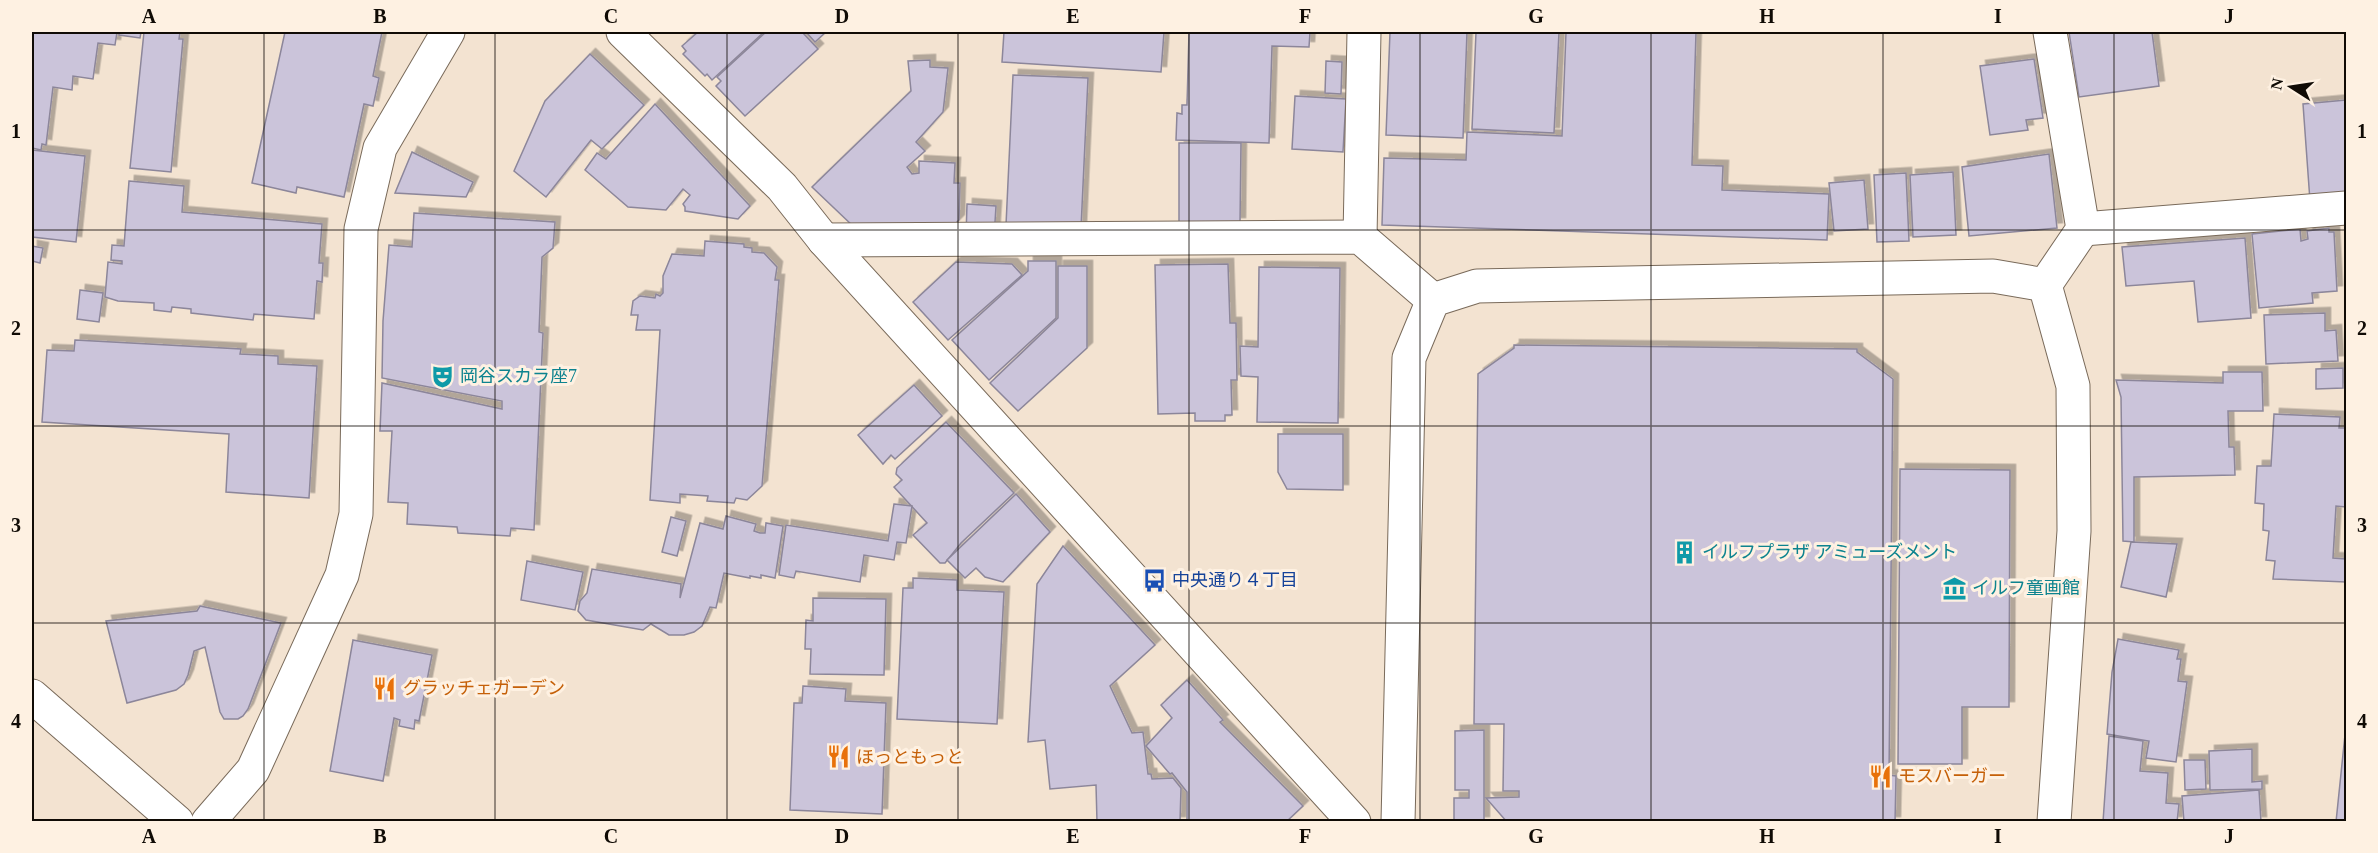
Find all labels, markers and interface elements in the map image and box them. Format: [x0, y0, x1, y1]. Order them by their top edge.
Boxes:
text: A [142, 5, 157, 27]
text: B [373, 5, 387, 27]
text: C [604, 5, 618, 27]
text: D [835, 5, 849, 27]
text: E [1066, 5, 1080, 27]
text: F [1299, 5, 1311, 27]
text: G [1528, 5, 1544, 27]
text: H [1759, 5, 1775, 27]
text: I [1994, 5, 2002, 27]
text: J [2224, 5, 2234, 27]
north arrow [2261, 57, 2321, 117]
text: N [2267, 76, 2286, 91]
text: 1 [11, 120, 21, 142]
text: 1 [2357, 120, 2367, 142]
text: 2 [11, 317, 21, 339]
text: 2 [2357, 317, 2367, 339]
theatre icon: 岡谷スカラ座7 [429, 363, 455, 389]
place label: 岡谷スカラ座7 [460, 366, 577, 386]
text: 3 [11, 514, 21, 536]
text: 3 [2357, 514, 2367, 536]
building icon: イルフプラザ アミューズメント [1671, 539, 1697, 565]
place label: イルフプラザ アミューズメント [1702, 542, 1957, 562]
bus stop icon: 中央通り４丁目 [1141, 567, 1167, 593]
place label: 中央通り４丁目 [1172, 570, 1298, 590]
museum icon: イルフ童画館 [1941, 575, 1967, 601]
place label: イルフ童画館 [1972, 578, 2080, 598]
restaurant icon: グラッチェガーデン [372, 675, 398, 701]
place label: グラッチェガーデン [403, 678, 565, 698]
text: 4 [11, 710, 21, 732]
text: 4 [2357, 710, 2367, 732]
restaurant icon: ほっともっと [825, 744, 851, 770]
place label: ほっともっと [856, 747, 964, 767]
restaurant icon: モスバーガー [1867, 763, 1893, 789]
place label: モスバーガー [1898, 766, 2006, 786]
text: A [142, 825, 157, 847]
text: B [373, 825, 387, 847]
text: C [604, 825, 618, 847]
text: D [835, 825, 849, 847]
text: E [1066, 825, 1080, 847]
text: F [1299, 825, 1311, 847]
text: G [1528, 825, 1544, 847]
text: H [1759, 825, 1775, 847]
text: I [1994, 825, 2002, 847]
text: J [2224, 825, 2234, 847]

